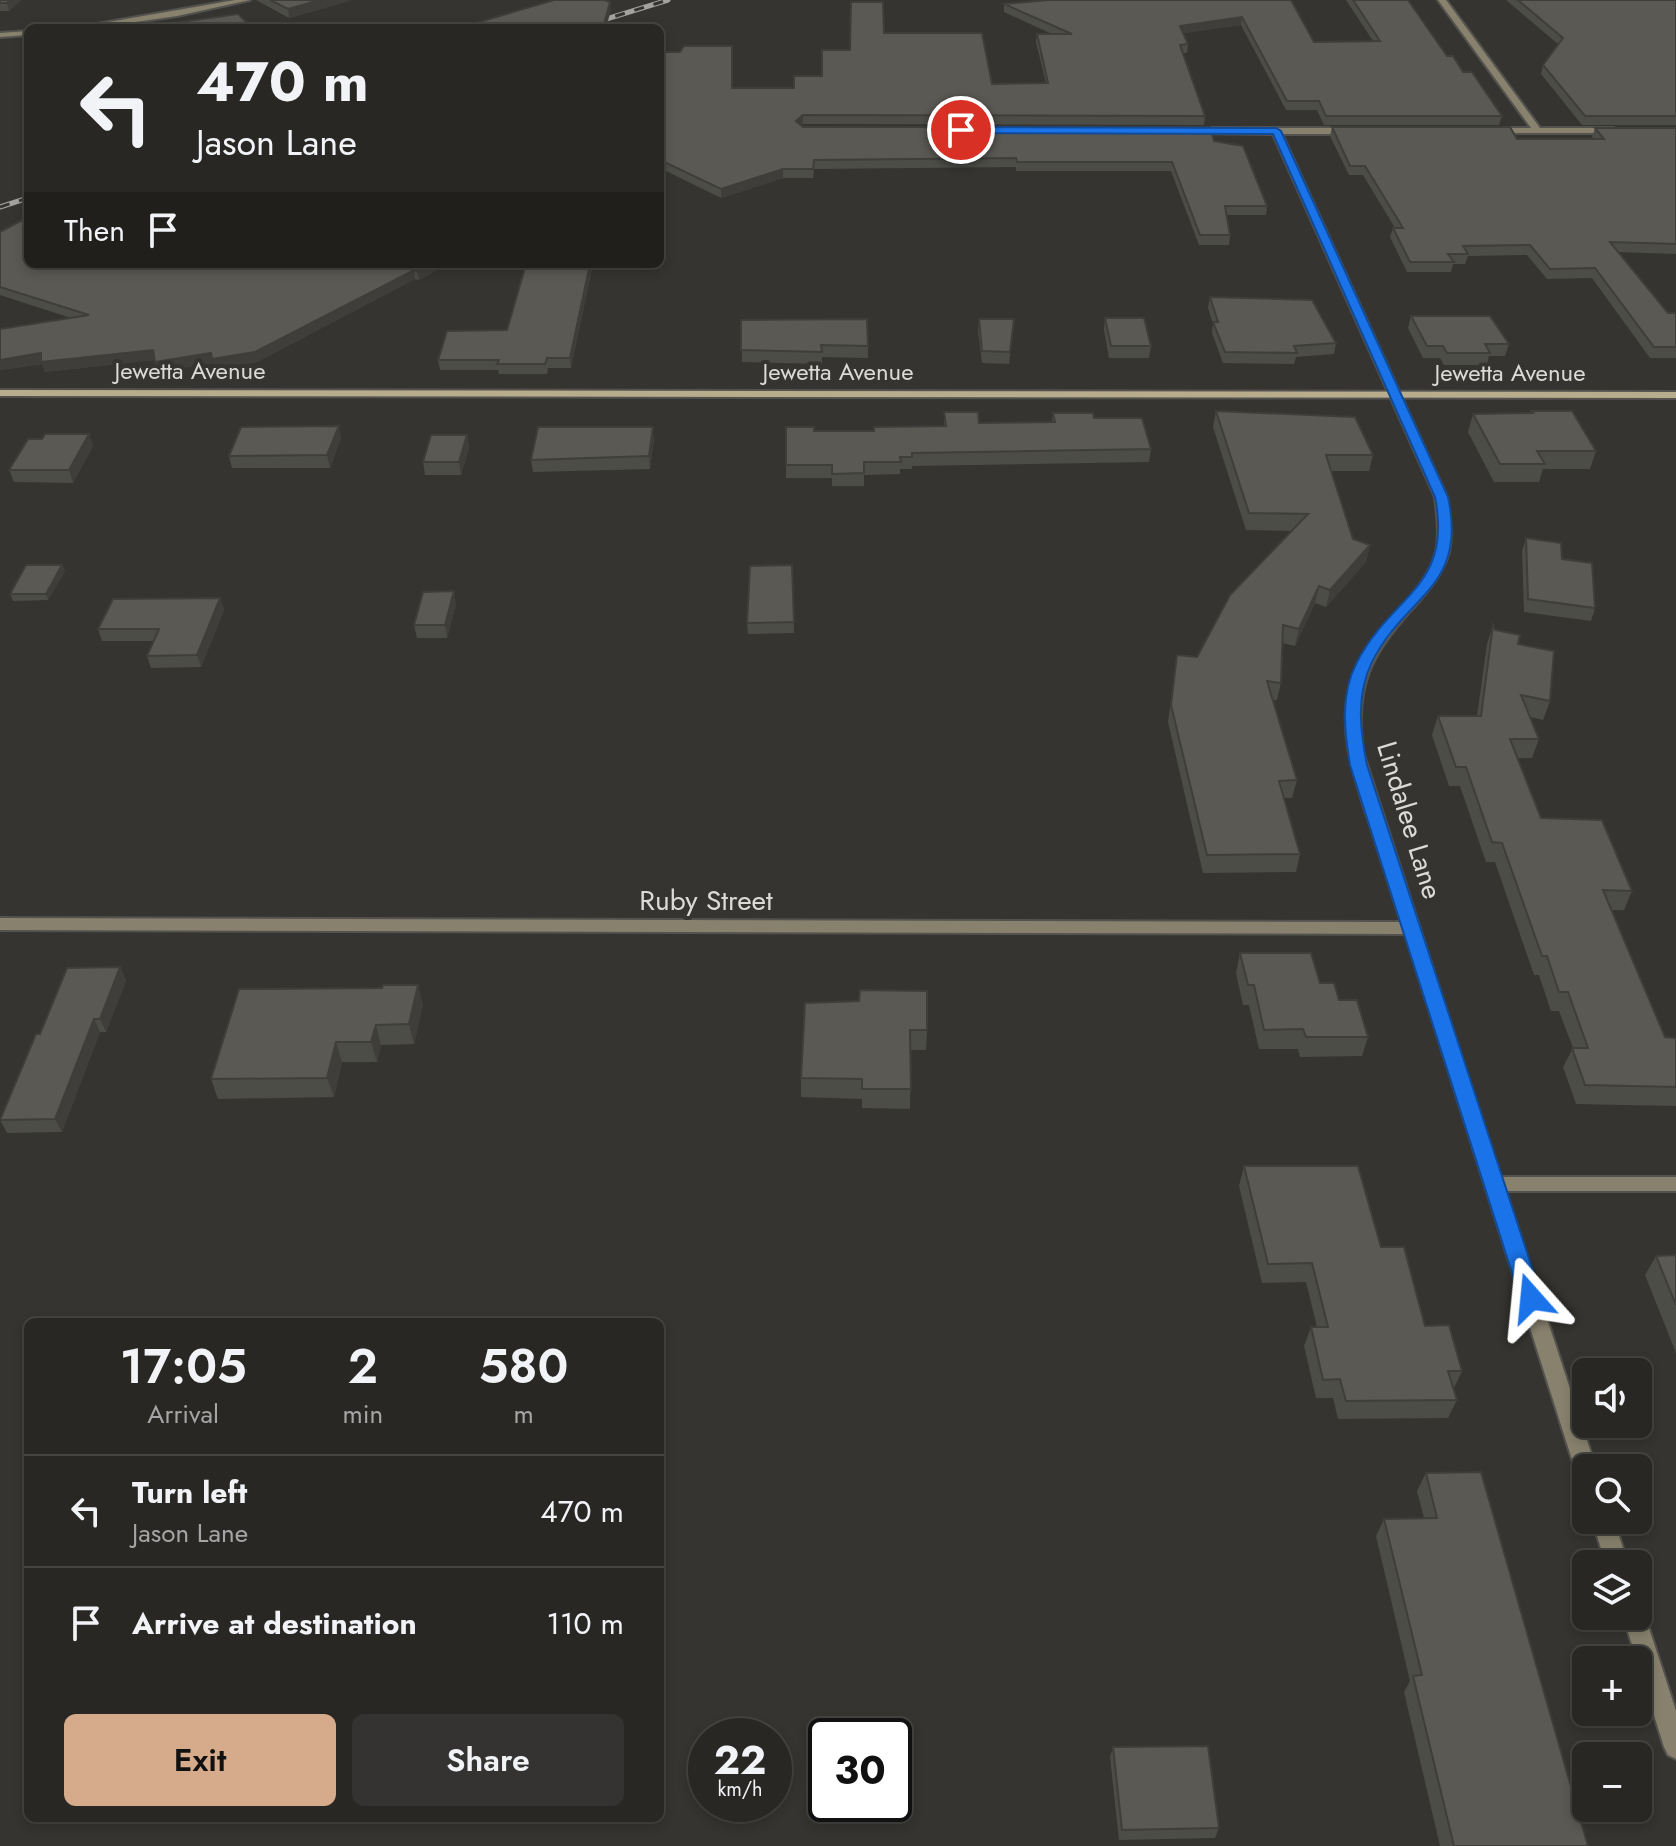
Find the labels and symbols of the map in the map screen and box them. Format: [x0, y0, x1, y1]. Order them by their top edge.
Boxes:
pin [927, 96, 995, 164]
street label: Jewetta Avenue [111, 353, 266, 388]
street label: Jewetta Avenue [759, 354, 914, 389]
street label: Jewetta Avenue [1431, 355, 1586, 390]
street label: Lindalee Lane [1366, 736, 1453, 904]
street label: Ruby Street [639, 880, 773, 921]
position arrow [1489, 1256, 1573, 1340]
speed limit sign: 30 [808, 1718, 912, 1822]

